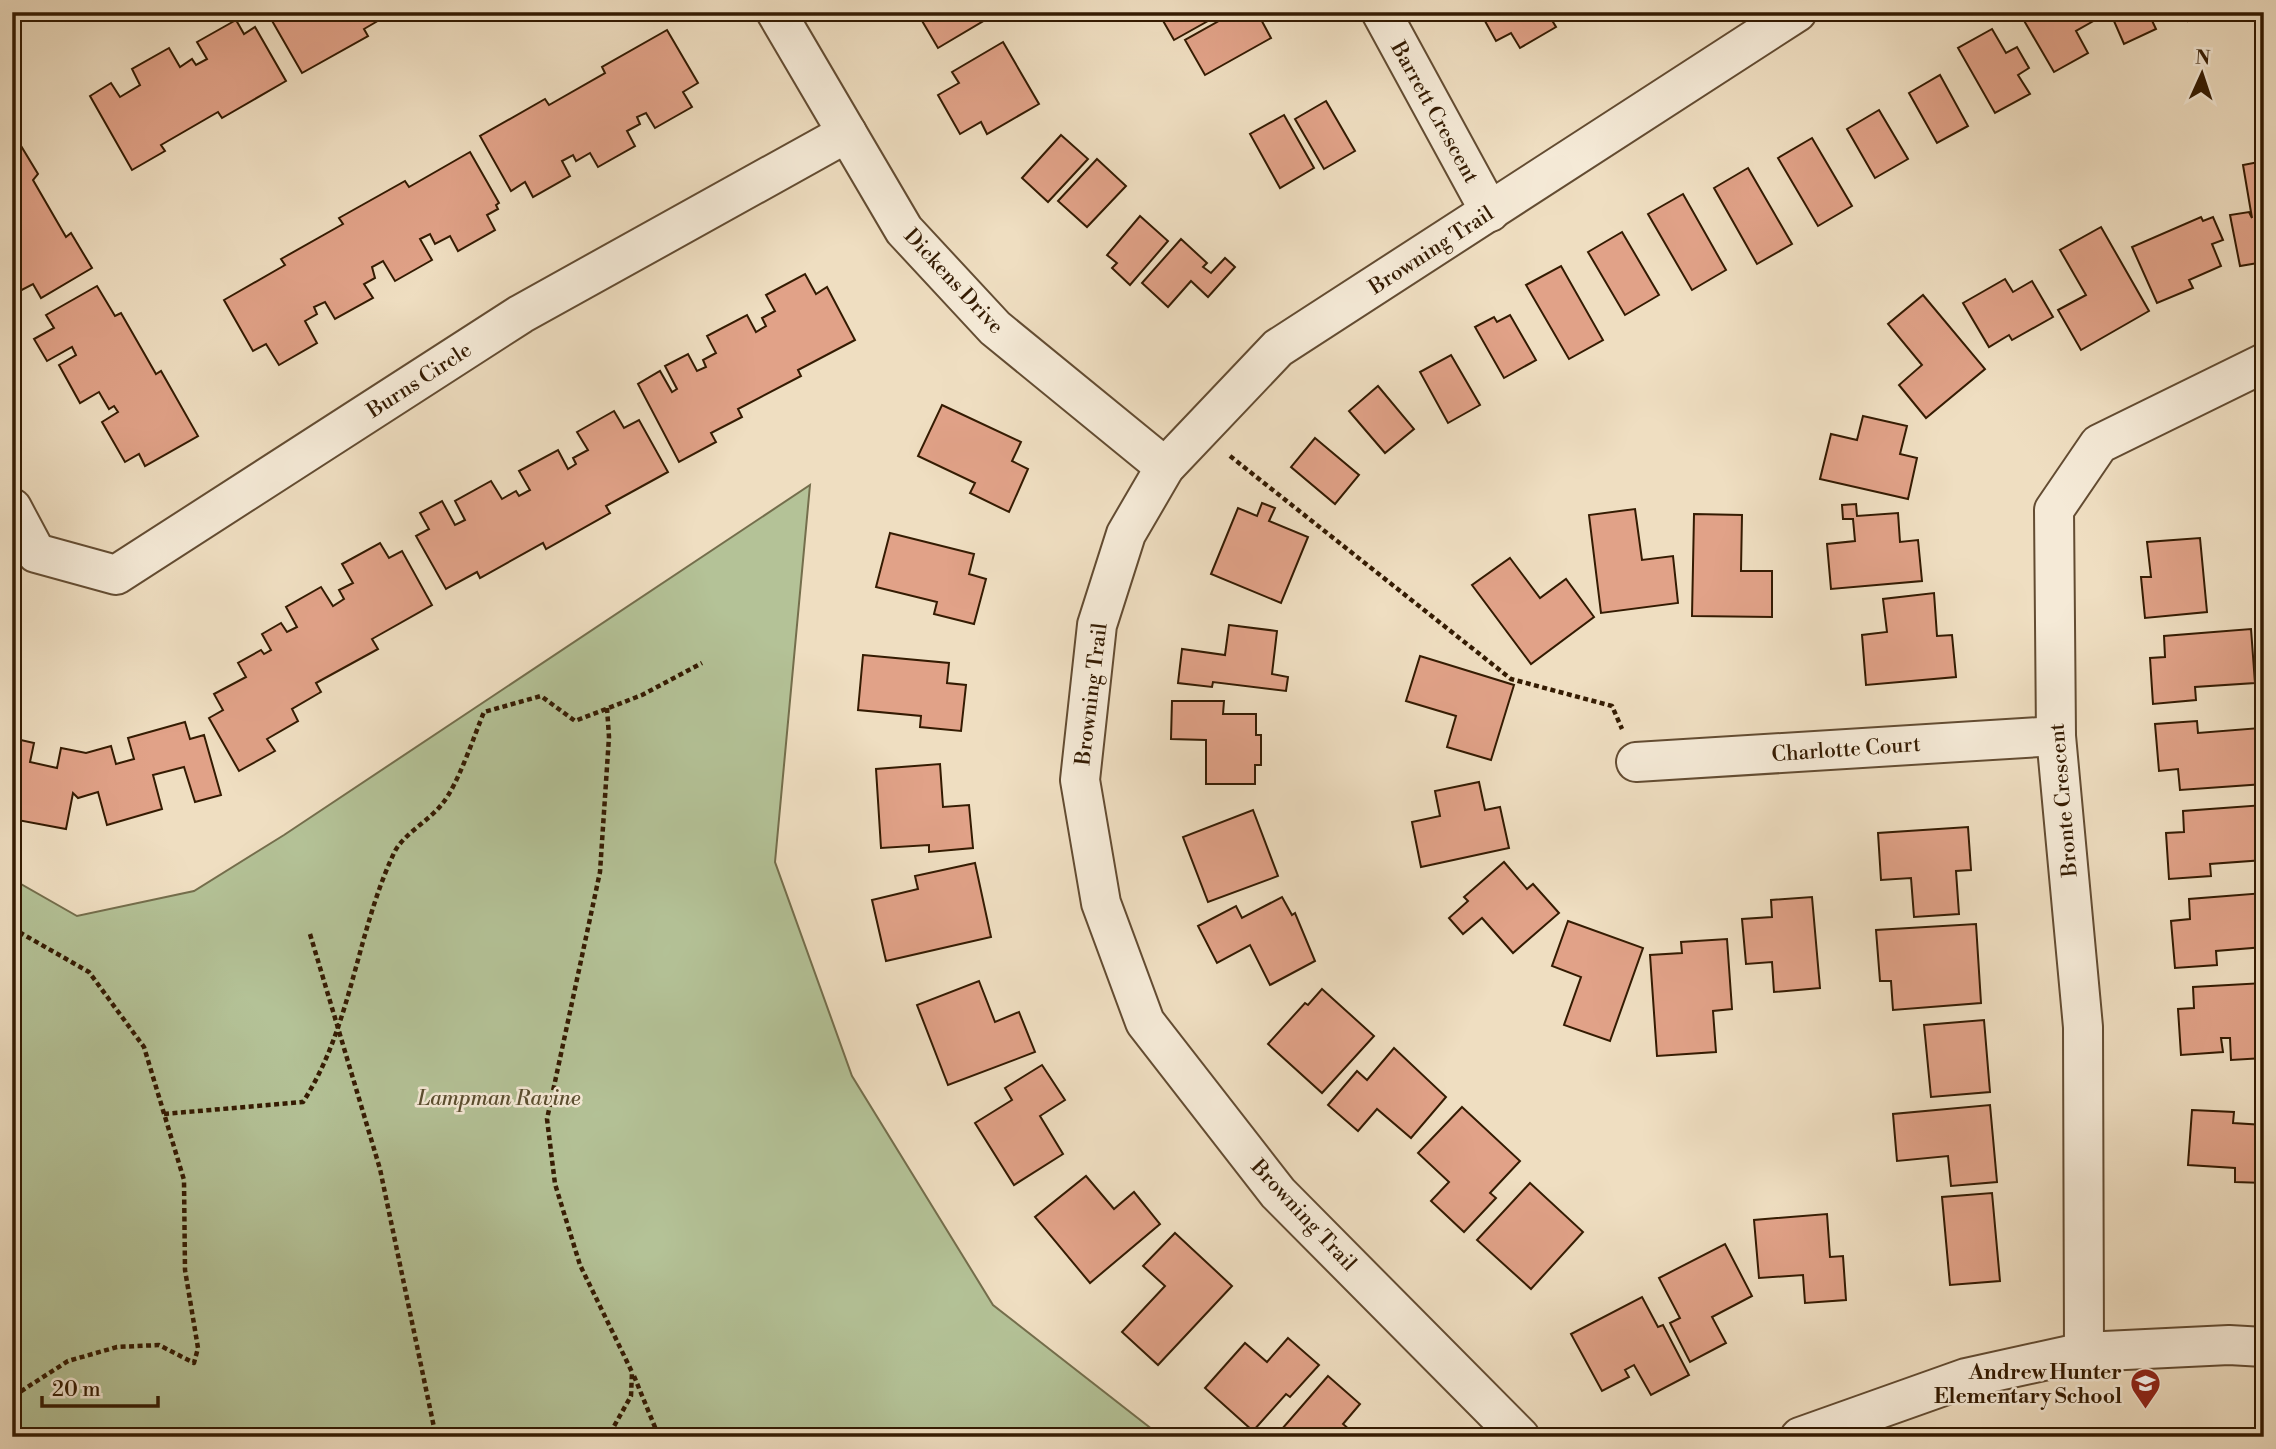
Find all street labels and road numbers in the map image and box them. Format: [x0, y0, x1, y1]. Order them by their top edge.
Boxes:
street label: Barrett Crescent [1384, 36, 1484, 188]
street label: Browning Trail [1364, 201, 1499, 301]
street label: Dickens Drive [898, 224, 1009, 340]
street label: Burns Circle [361, 337, 477, 425]
street label: Browning Trail [1070, 621, 1114, 768]
street label: Bronte Crescent [2044, 721, 2084, 879]
street label: Charlotte Court [1771, 732, 1922, 768]
street label: Browning Trail [1244, 1154, 1362, 1277]

